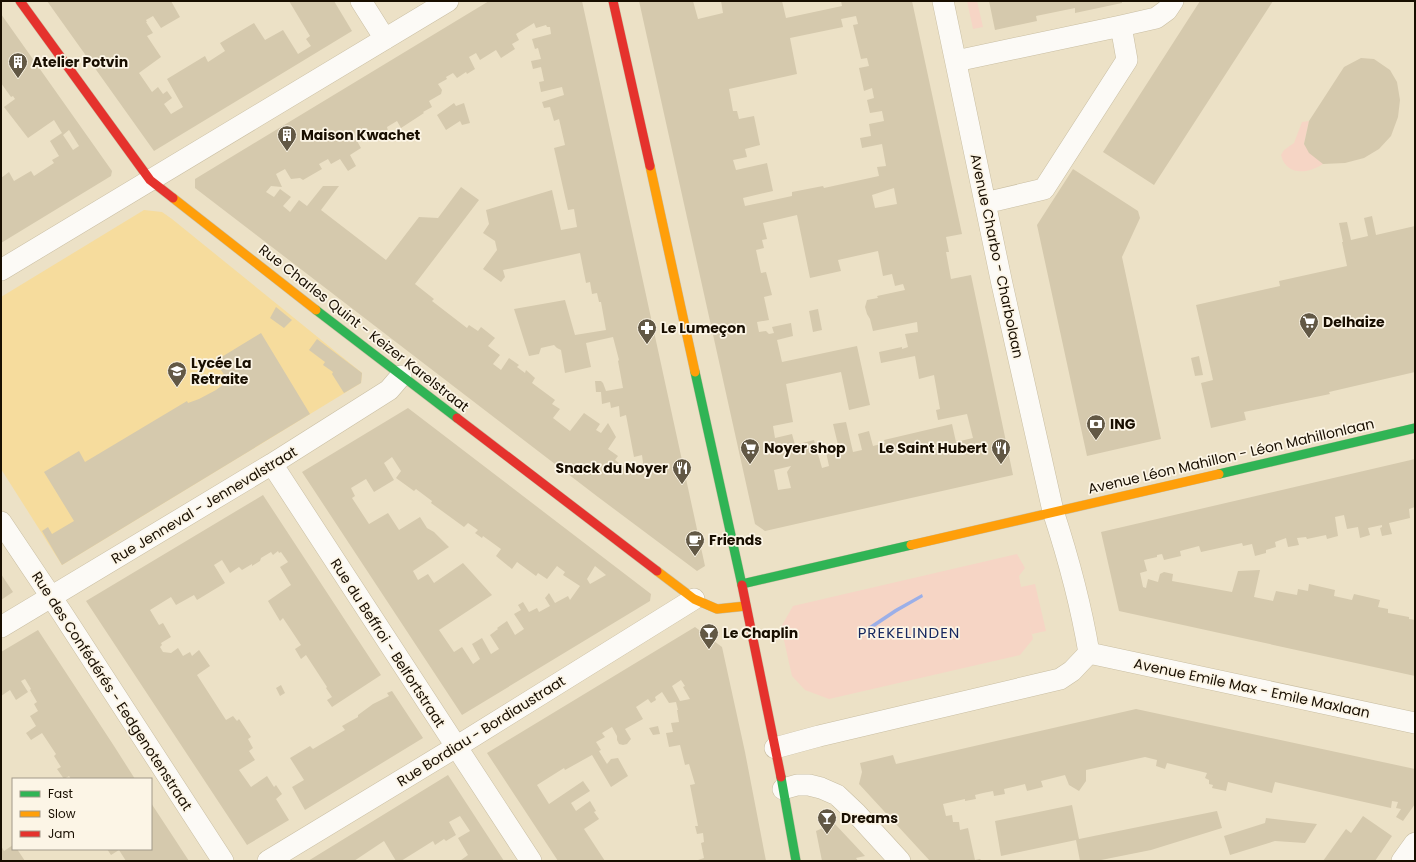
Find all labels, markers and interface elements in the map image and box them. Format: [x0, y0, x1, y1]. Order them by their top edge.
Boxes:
building icon: Atelier Potvin [7, 51, 29, 79]
place label: Atelier Potvin [32, 52, 128, 72]
building icon: Maison Kwachet [276, 124, 298, 152]
place label: Maison Kwachet [301, 125, 421, 145]
street label: Avenue Charbo - Charbolaan [966, 152, 1028, 360]
street label: Rue Charles Quint - Keizer Karelstraat [255, 240, 473, 416]
supermarket icon: Delhaize [1298, 311, 1320, 339]
place label: Delhaize [1323, 312, 1385, 332]
pharmacy icon: Le Lumeçon [636, 317, 658, 345]
place label: Le Lumeçon [661, 318, 746, 338]
place label: Lycée La Retraite [191, 353, 251, 389]
school or university icon: Lycée La Retraite [166, 360, 188, 388]
bank icon: ING [1085, 413, 1107, 441]
street label: Avenue Léon Mahillon - Léon Mahillonlaan [1086, 413, 1376, 499]
place label: ING [1110, 414, 1136, 434]
supermarket icon: Noyer shop [739, 437, 761, 465]
restaurant icon: Le Saint Hubert [990, 437, 1012, 465]
place label: Noyer shop [764, 438, 846, 458]
place label: Le Saint Hubert [879, 438, 987, 458]
street label: Rue Jenneval - Jennevalstraat [107, 441, 301, 569]
restaurant icon: Snack du Noyer [671, 457, 693, 485]
place label: Snack du Noyer [556, 458, 668, 478]
cafe icon: Friends [684, 529, 706, 557]
place label: Friends [709, 530, 762, 550]
street label: Rue du Beffroi - Belfortstraat [326, 555, 450, 731]
street label: Rue des Confédérés - Eedgenotenstraat [27, 568, 197, 814]
bar icon: Le Chaplin [698, 622, 720, 650]
district label: PREKELINDEN [858, 622, 960, 643]
place label: Le Chaplin [723, 623, 798, 643]
street label: Avenue Emile Max - Emile Maxlaan [1132, 653, 1372, 723]
street label: Rue Bordiau - Bordiaustraat [393, 671, 569, 791]
legend [12, 778, 152, 850]
text: Fast [48, 785, 73, 802]
text: Slow [48, 805, 76, 822]
bar icon: Dreams [816, 807, 838, 835]
place label: Dreams [841, 808, 898, 828]
text: Jam [48, 825, 75, 842]

